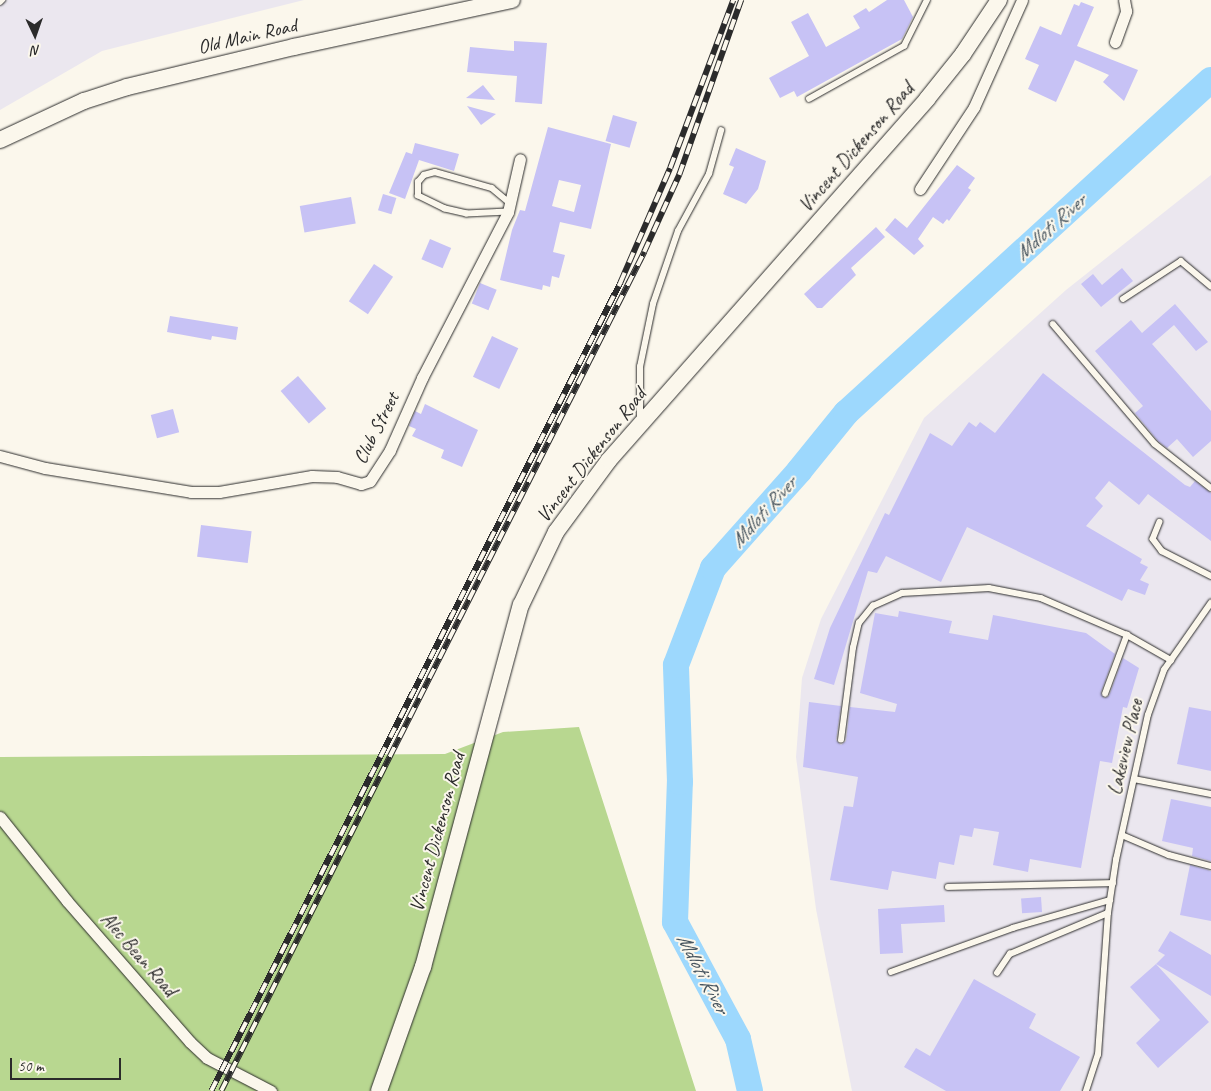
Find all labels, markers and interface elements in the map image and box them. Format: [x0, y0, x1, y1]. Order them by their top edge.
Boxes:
north arrow [10, 10, 60, 60]
street label: Old Main Road [195, 13, 299, 59]
text: N [31, 42, 41, 59]
street label: Vincent Dickenson Road [793, 78, 919, 216]
water label: Mdloti River [1009, 189, 1091, 265]
street label: Vincent Dickenson Road [531, 383, 651, 527]
street label: Club Street [348, 388, 404, 468]
water label: Mdloti River [725, 471, 801, 553]
street label: Lakeview Place [1102, 696, 1148, 798]
street label: Vincent Dickenson Road [404, 750, 470, 914]
street label: Alec Bean Road [96, 907, 182, 1001]
water label: Mdloti River [671, 929, 735, 1017]
scale bar [12, 1048, 124, 1080]
text: 50 m [18, 1057, 44, 1076]

